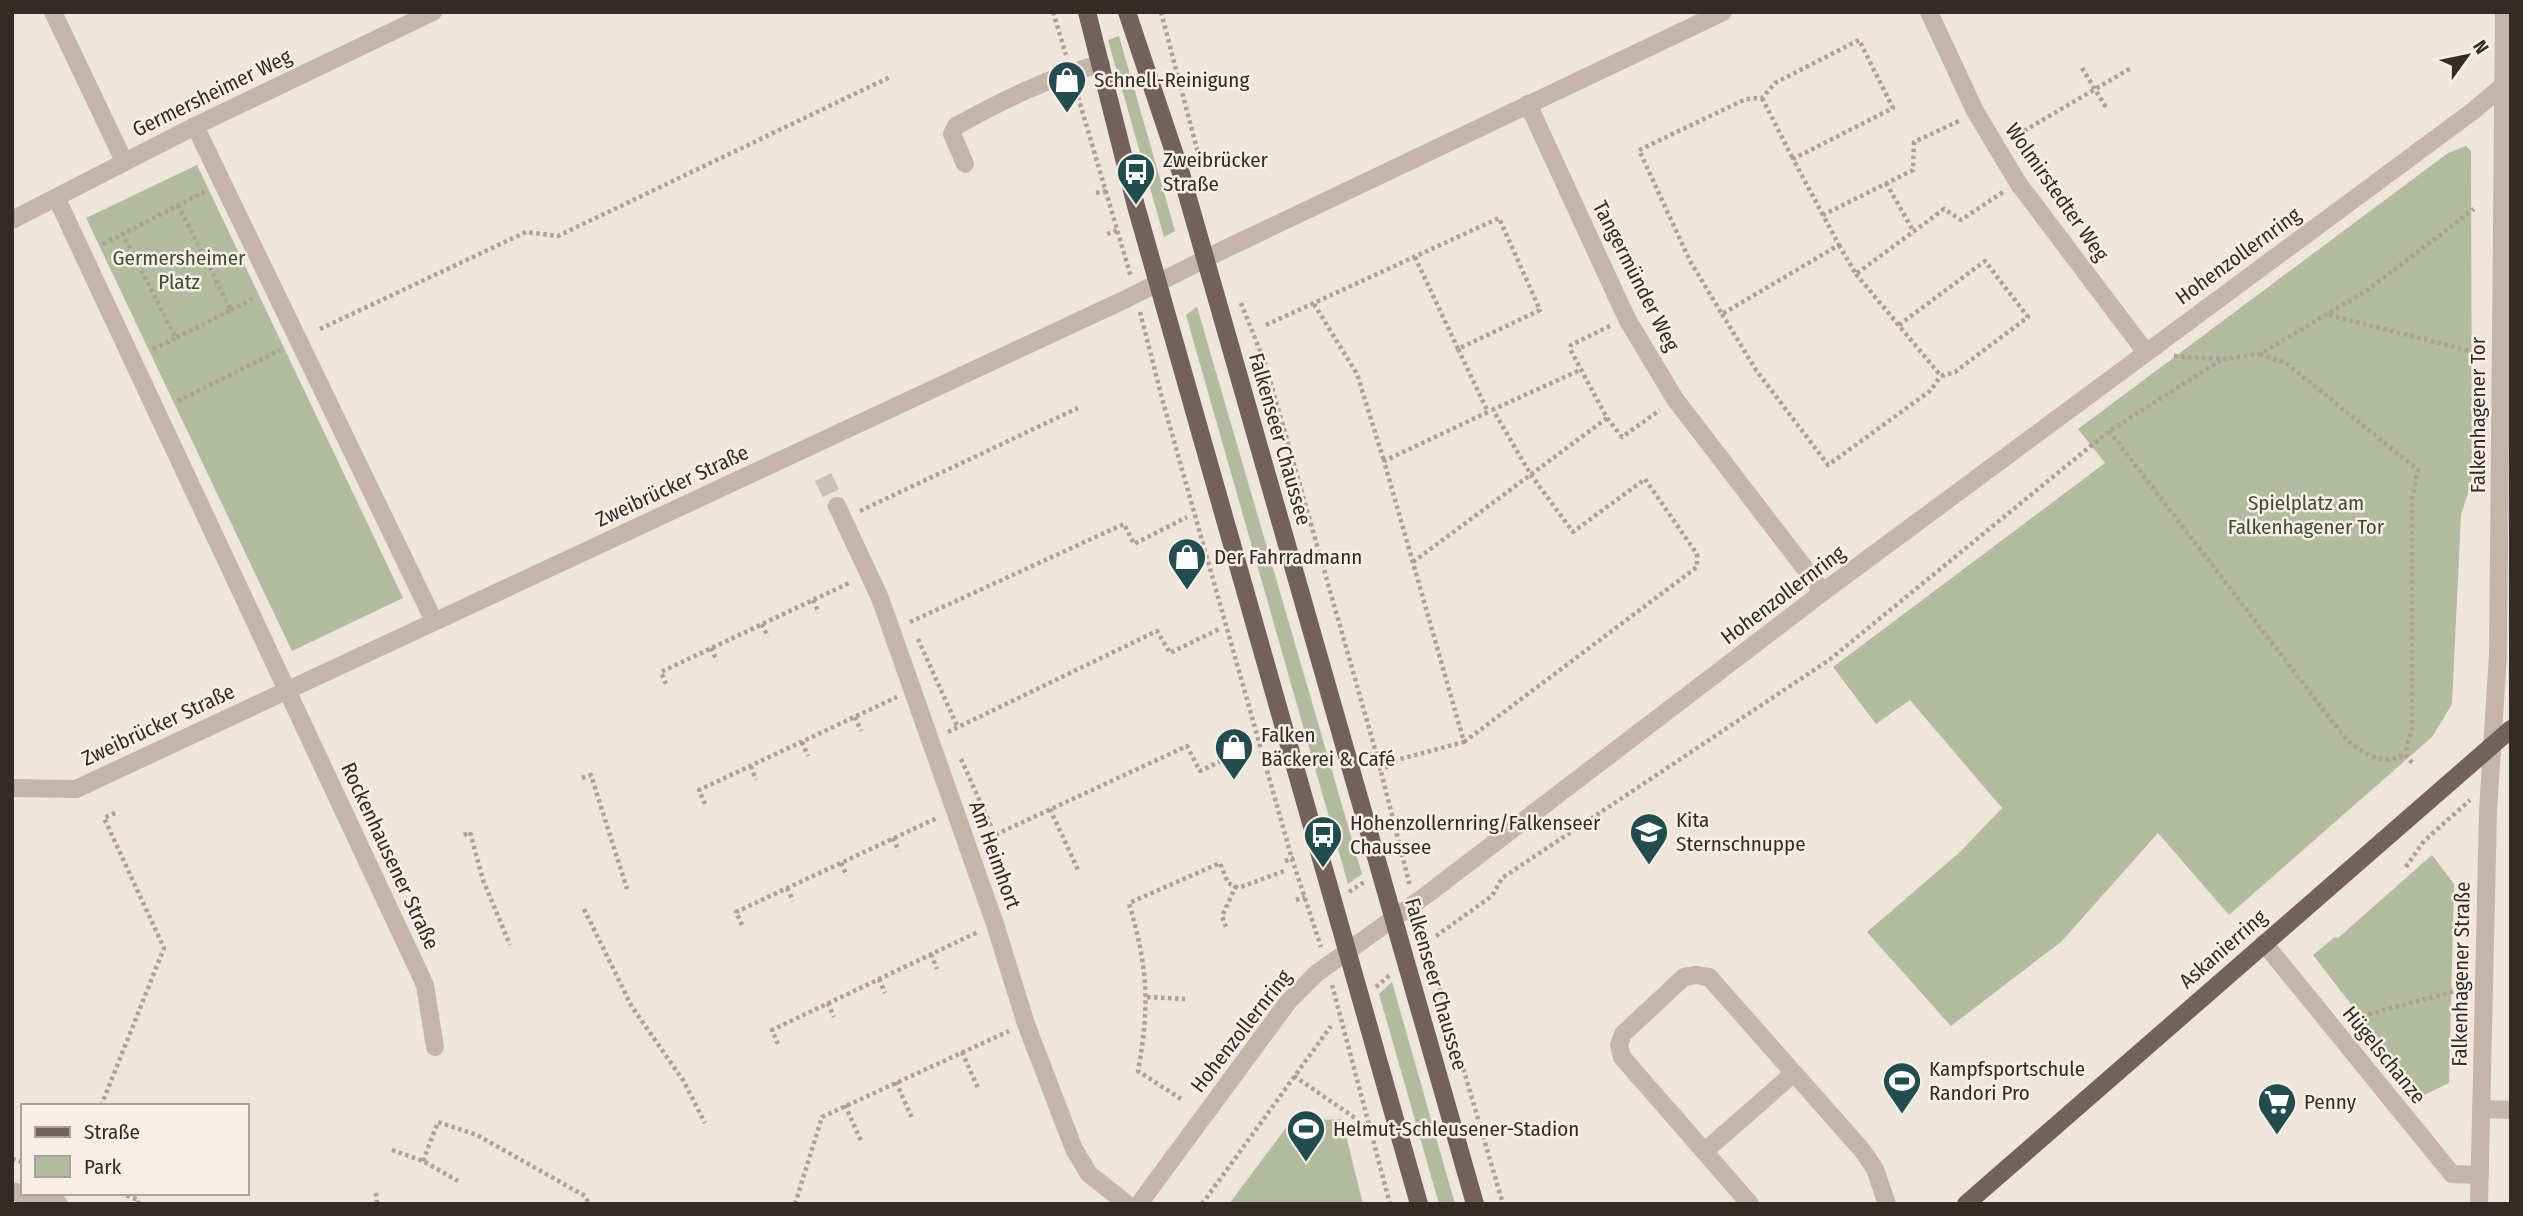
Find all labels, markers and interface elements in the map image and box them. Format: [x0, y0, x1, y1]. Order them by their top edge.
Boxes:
north arrow [2432, 21, 2502, 91]
text: N [2468, 36, 2494, 58]
street label: Germersheimer Weg [128, 43, 296, 143]
shop icon: Schnell-Reinigung [1046, 59, 1088, 114]
place label: Schnell-Reinigung [1094, 67, 1249, 93]
street label: Wolmirstedter Weg [2000, 118, 2114, 266]
place label: Zweibrücker Straße [1163, 147, 1269, 197]
bus stop icon: Zweibrücker Straße [1115, 151, 1157, 206]
street label: Tangermünder Weg [1587, 197, 1685, 356]
street label: Hohenzollernring [2170, 202, 2306, 310]
park label: Germersheimer Platz [113, 245, 246, 295]
street label: Falkenhagener Tor [2465, 336, 2491, 493]
street label: Falkenseer Chaussee [1243, 350, 1317, 528]
street label: Zweibrücker Straße [591, 439, 753, 533]
park label: Spielplatz am Falkenhagener Tor [2228, 490, 2385, 540]
shop icon: Der Fahrradmann [1166, 536, 1208, 591]
street label: Hohenzollernring [1716, 540, 1850, 650]
place label: Der Fahrradmann [1214, 544, 1362, 570]
street label: Zweibrücker Straße [77, 678, 239, 772]
place label: Falken Bäckerei & Café [1261, 722, 1395, 772]
shop icon: Falken Bäckerei & Café [1213, 726, 1255, 781]
street label: Rockenhausener Straße [335, 758, 445, 954]
street label: Am Heimhort [963, 797, 1027, 913]
place label: Kita Sternschnuppe [1676, 807, 1806, 857]
place label: Hohenzollernring/Falkenseer Chaussee [1350, 810, 1601, 860]
school or university icon: Kita Sternschnuppe [1628, 811, 1670, 866]
bus stop icon: Hohenzollernring/Falkenseer Chaussee [1302, 814, 1344, 869]
street label: Falkenhagener Straße [2446, 881, 2476, 1067]
street label: Falkenseer Chaussee [1399, 895, 1473, 1073]
street label: Askanierring [2174, 904, 2272, 994]
street label: Hohenzollernring [1185, 964, 1297, 1098]
street label: Hügelschanze [2337, 1001, 2431, 1109]
place label: Kampfsportschule Randori Pro [1929, 1056, 2085, 1106]
sports icon: Kampfsportschule Randori Pro [1881, 1060, 1923, 1115]
supermarket icon: Penny [2256, 1081, 2298, 1136]
place label: Penny [2304, 1089, 2357, 1115]
legend [21, 1104, 248, 1195]
sports icon: Helmut-Schleusener-Stadion [1285, 1108, 1327, 1163]
place label: Helmut-Schleusener-Stadion [1333, 1116, 1579, 1142]
text: Straße [84, 1119, 140, 1145]
text: Park [84, 1154, 122, 1180]

